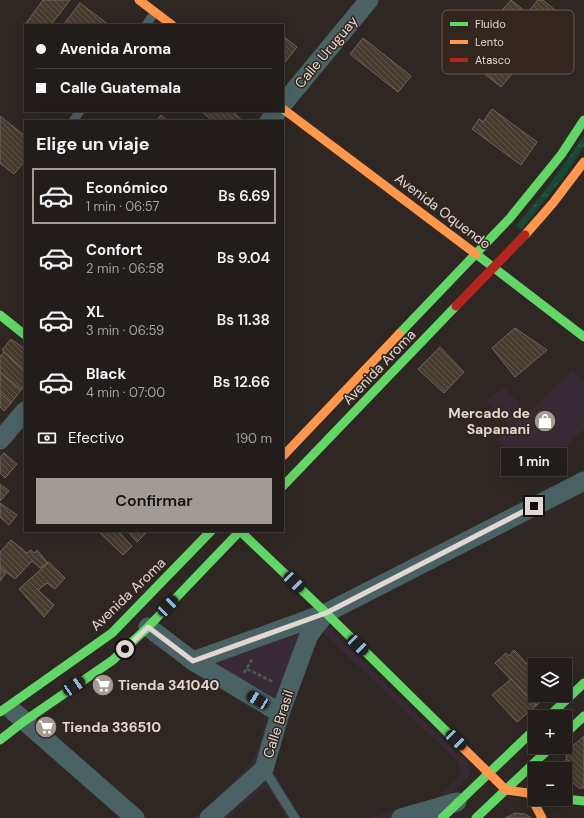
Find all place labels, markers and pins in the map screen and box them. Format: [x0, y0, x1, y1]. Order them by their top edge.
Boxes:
place label: Mercado de Sapanani [448, 404, 530, 438]
shop icon: Mercado de Sapanani [532, 408, 558, 434]
supermarket icon: Tienda 341040 [90, 672, 116, 698]
place label: Tienda 341040 [118, 676, 220, 694]
supermarket icon: Tienda 336510 [33, 714, 59, 740]
place label: Tienda 336510 [62, 718, 161, 736]

